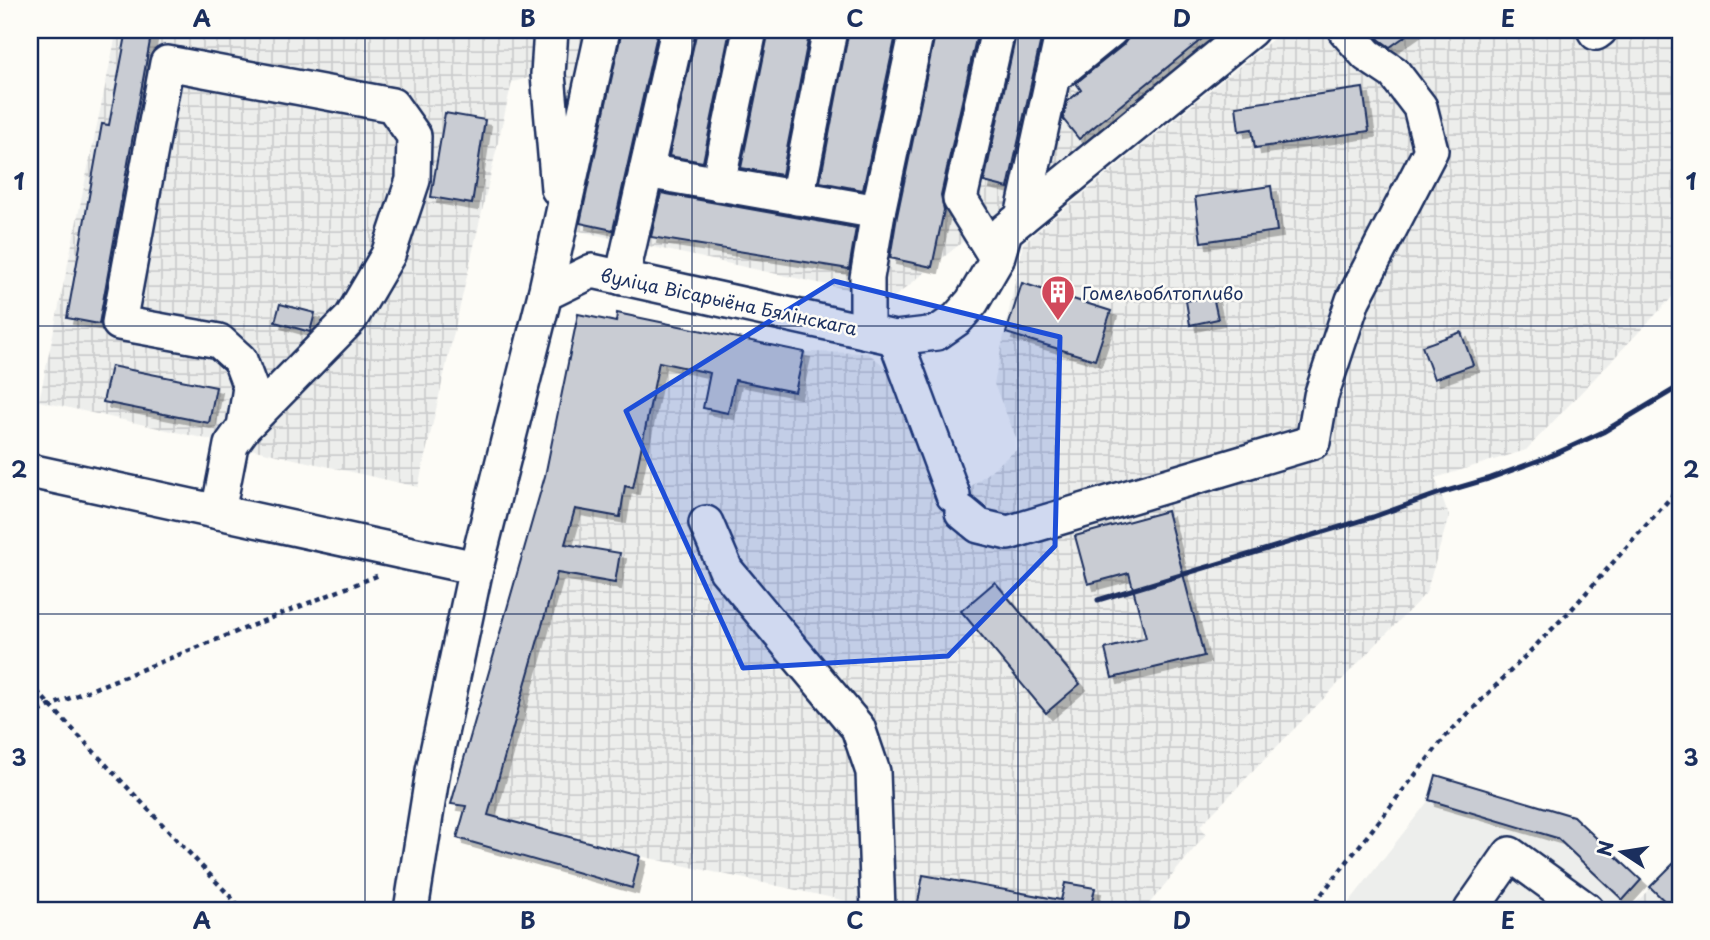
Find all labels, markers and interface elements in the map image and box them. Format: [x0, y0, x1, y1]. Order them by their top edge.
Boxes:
text: A [193, 0, 211, 35]
text: B [520, 0, 536, 35]
text: C [846, 0, 864, 35]
text: D [1173, 0, 1191, 35]
text: E [1501, 0, 1515, 35]
text: 1 [14, 163, 25, 198]
text: 1 [1686, 163, 1697, 198]
street label: вуліца Вісарыёна Бялінскага [598, 261, 860, 342]
building icon: Гомельоблтопливо [1039, 273, 1077, 322]
place label: Гомельоблтопливо [1082, 279, 1243, 306]
text: 2 [11, 451, 27, 486]
text: 2 [1683, 451, 1699, 486]
text: 3 [11, 739, 27, 774]
text: 3 [1683, 739, 1699, 774]
north arrow [1588, 818, 1658, 888]
text: N [1589, 838, 1620, 859]
text: A [193, 902, 211, 937]
text: B [520, 902, 536, 937]
text: C [846, 902, 864, 937]
text: D [1173, 902, 1191, 937]
text: E [1501, 902, 1515, 937]

